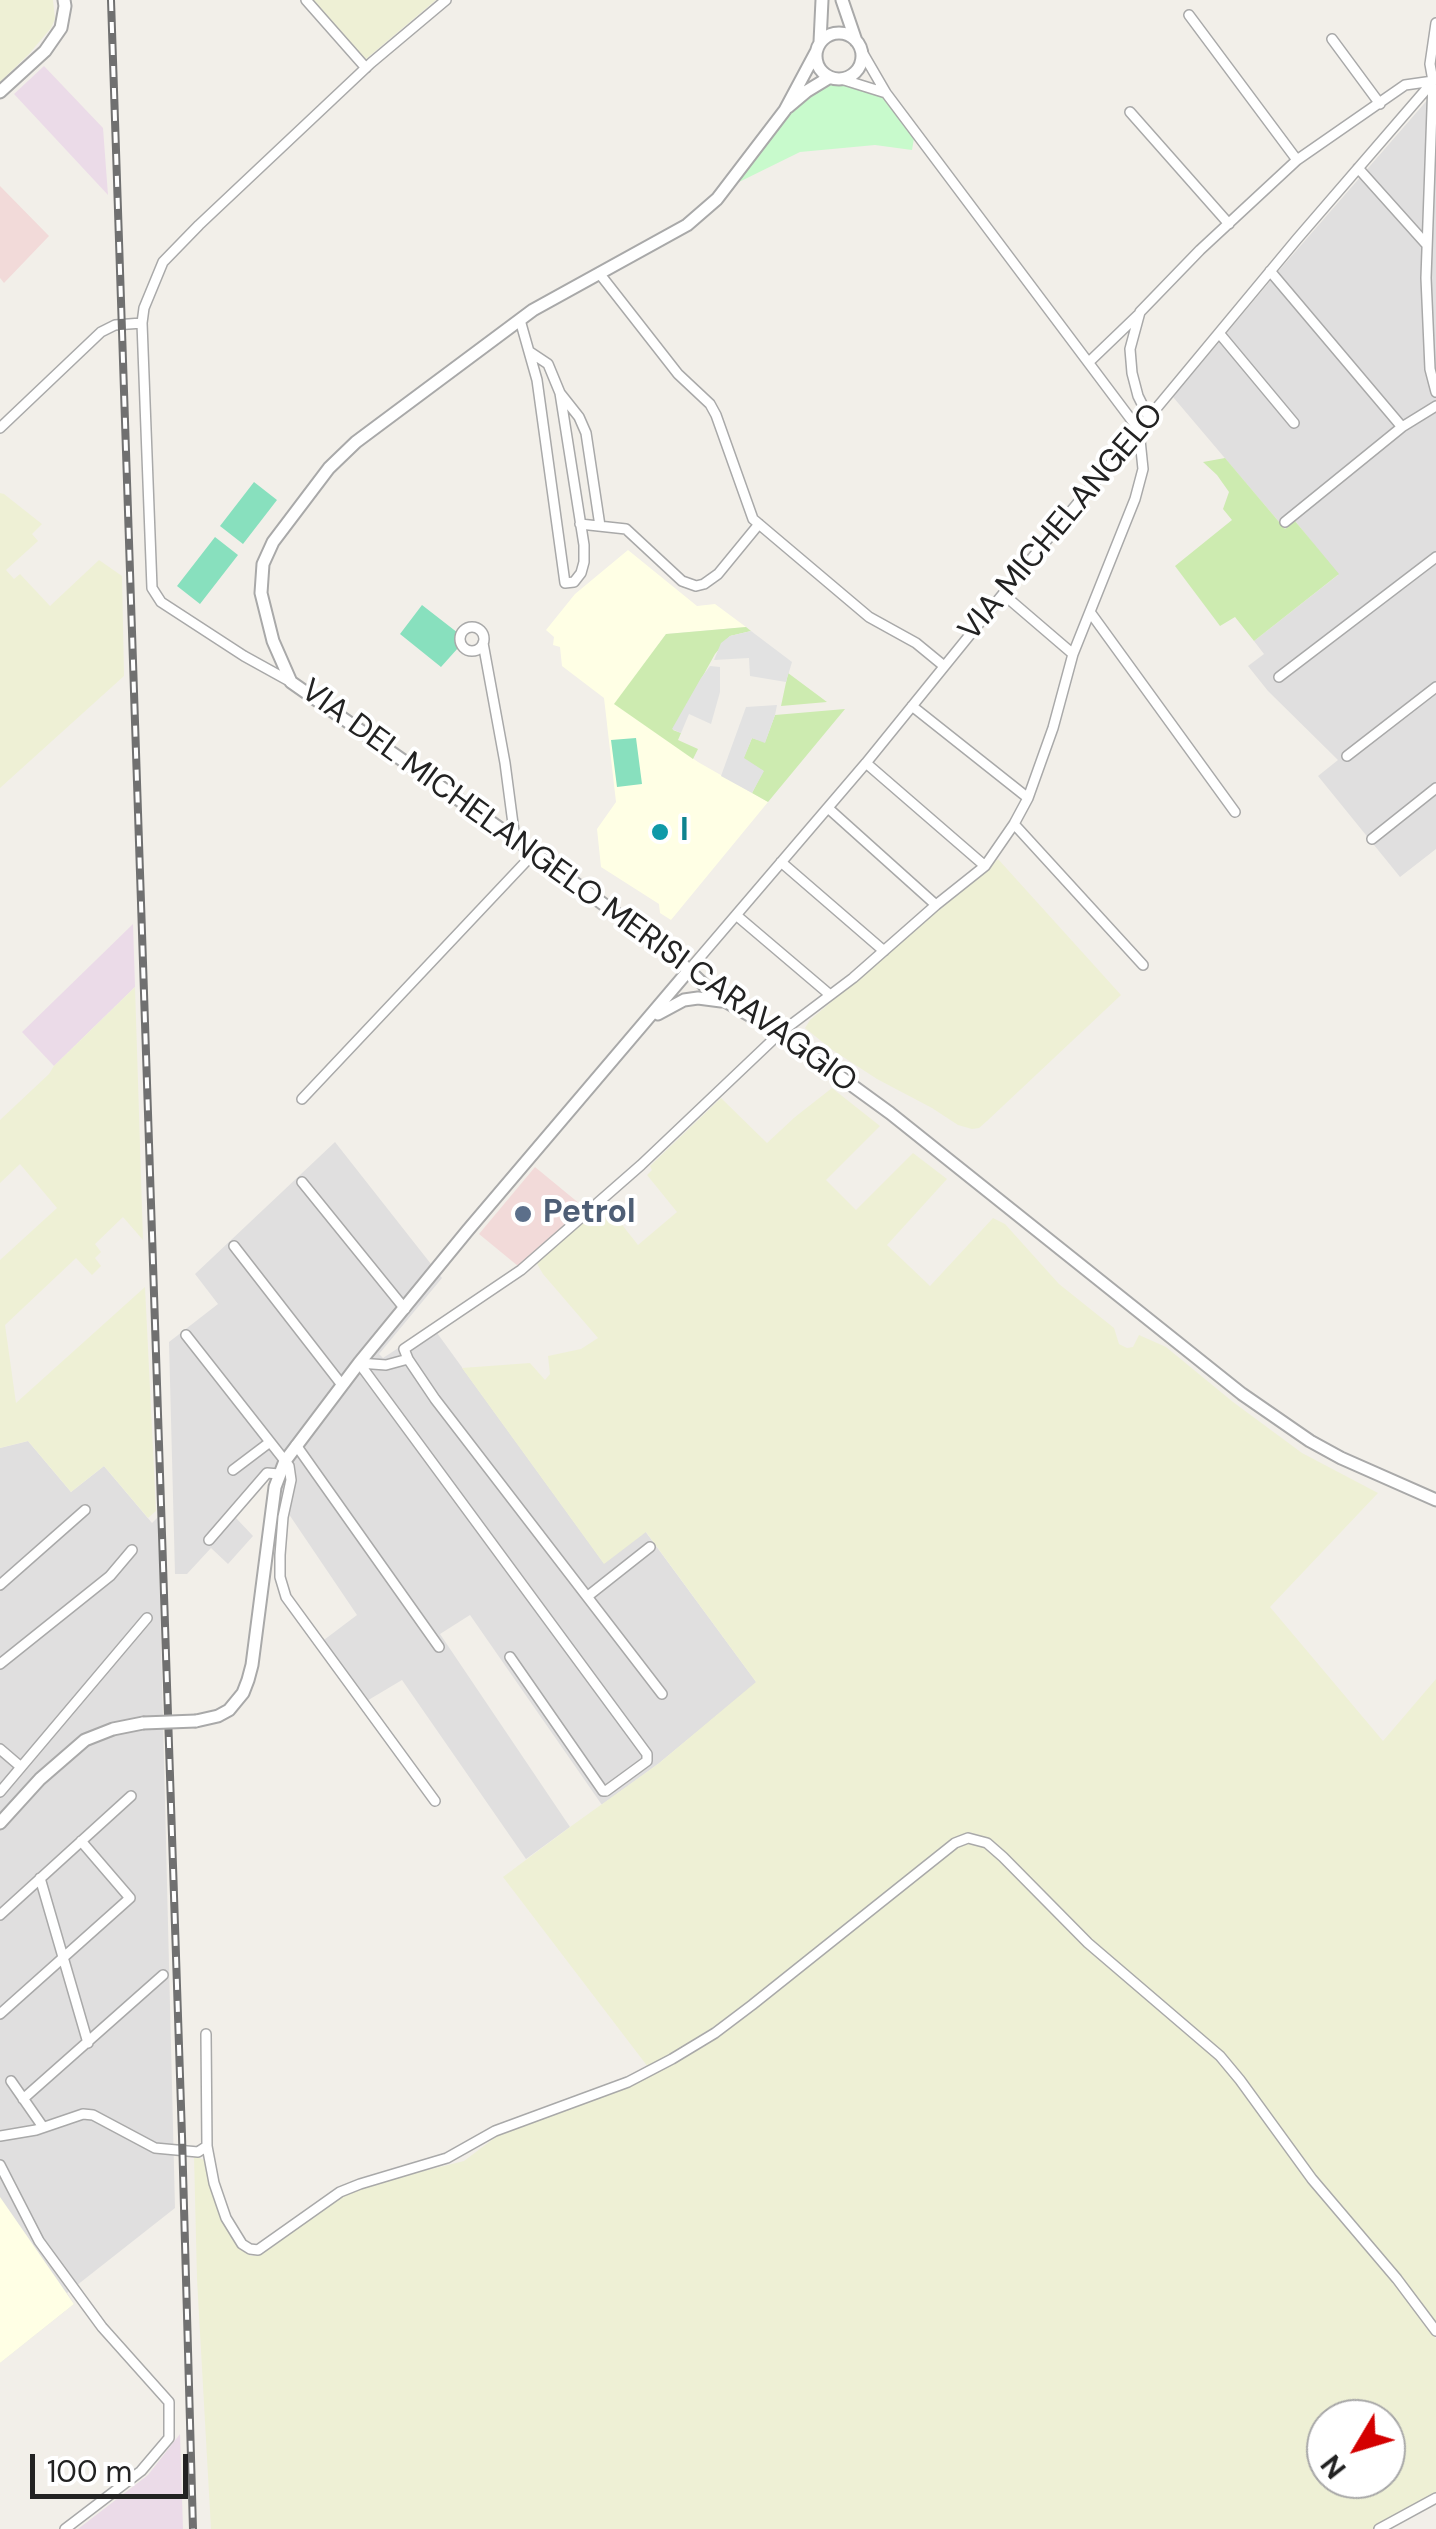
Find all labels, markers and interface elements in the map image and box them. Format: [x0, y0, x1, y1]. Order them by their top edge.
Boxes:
street label: VIA MICHELANGELO [952, 397, 1172, 649]
street label: VIA DEL MICHELANGELO MERISI CARAVAGGIO [293, 672, 863, 1102]
place label: I [680, 813, 689, 851]
marker: I [649, 821, 671, 843]
place label: Petrol [543, 1195, 636, 1233]
marker: Petrol [512, 1203, 534, 1225]
north arrow [1306, 2399, 1406, 2499]
scale bar [35, 2434, 192, 2496]
text: N [1313, 2447, 1354, 2486]
text: 100 m [47, 2452, 132, 2491]

